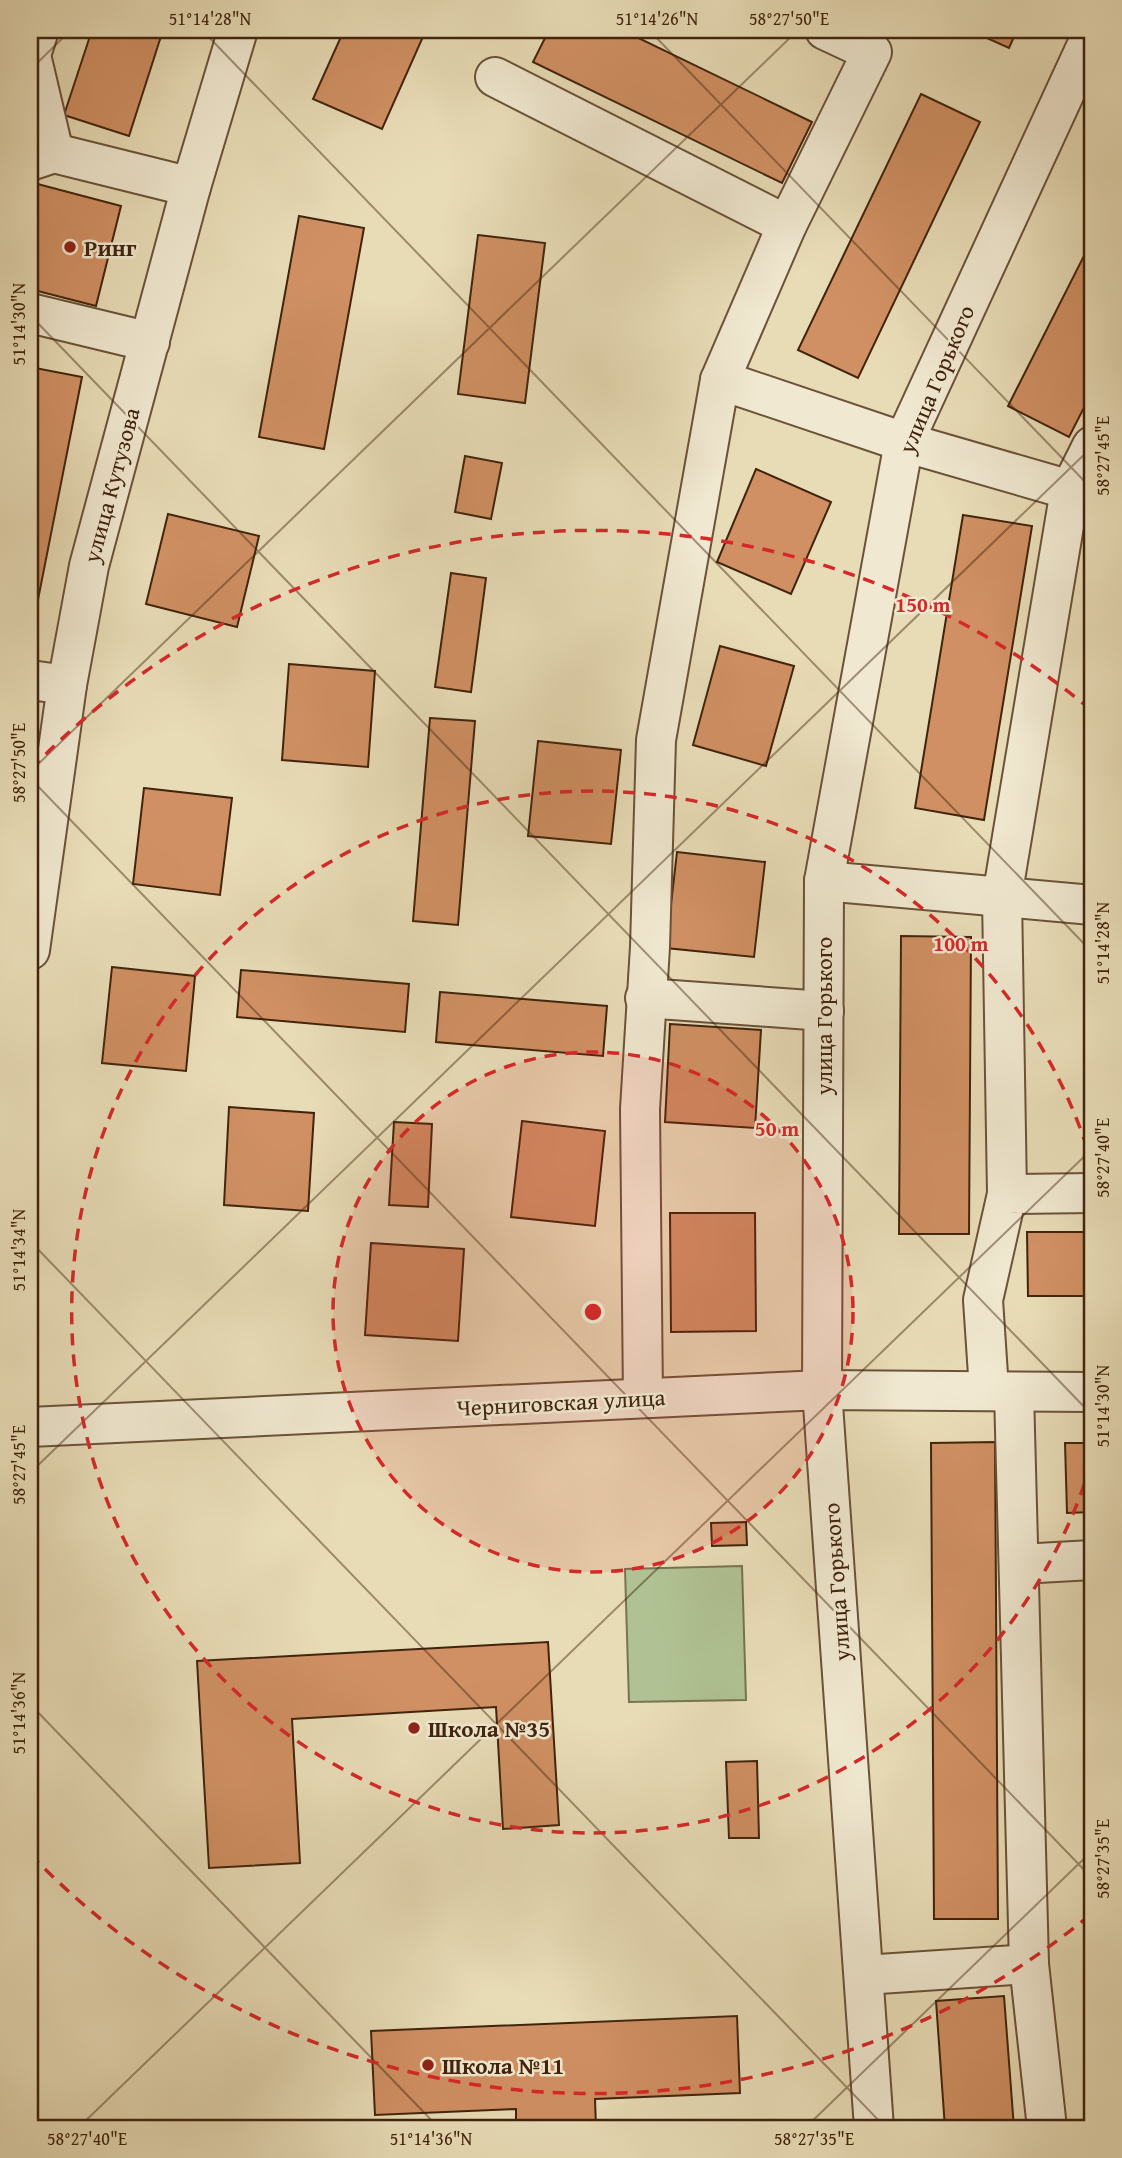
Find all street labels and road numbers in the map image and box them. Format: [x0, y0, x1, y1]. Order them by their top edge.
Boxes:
street label: улица Горького [889, 300, 982, 459]
street label: улица Кутузова [74, 404, 148, 567]
street label: улица Горького [807, 937, 840, 1096]
street label: Черниговская улица [456, 1380, 666, 1424]
street label: улица Горького [814, 1502, 858, 1663]

